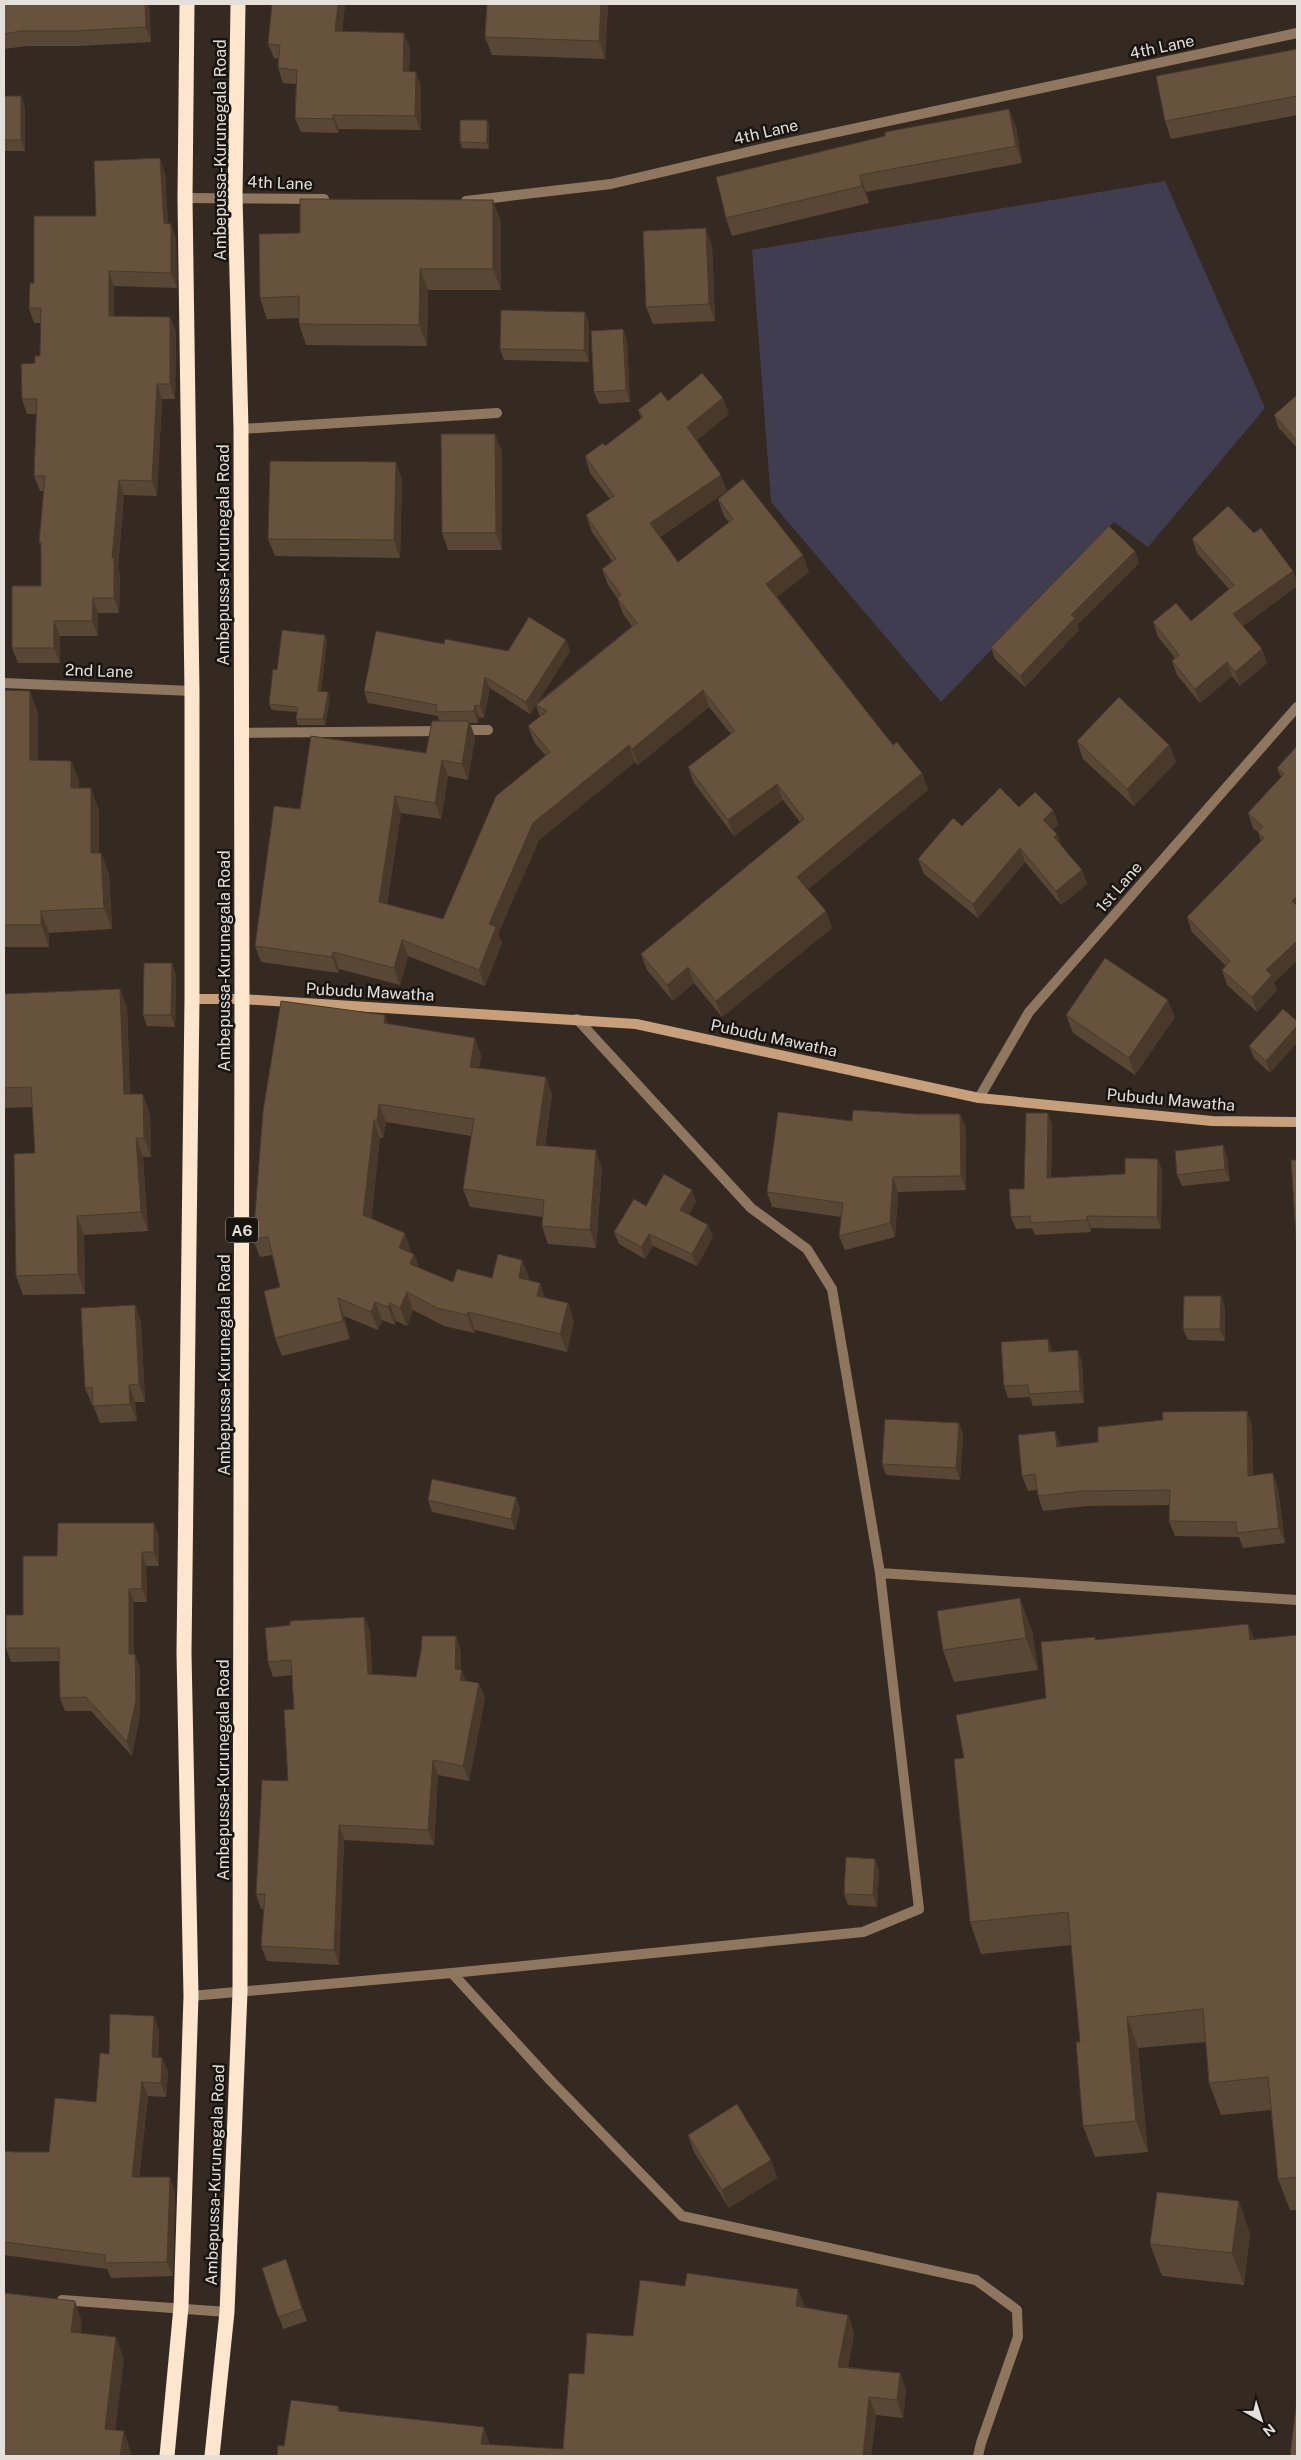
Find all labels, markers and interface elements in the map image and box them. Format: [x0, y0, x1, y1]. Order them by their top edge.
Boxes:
street label: 4th Lane [1128, 31, 1196, 63]
street label: Ambepussa-Kurunegala Road [211, 39, 230, 261]
street label: 4th Lane [732, 115, 800, 149]
street label: 4th Lane [247, 172, 313, 194]
street label: Ambepussa-Kurunegala Road [214, 444, 233, 666]
street label: 2nd Lane [65, 660, 133, 682]
street label: Ambepussa-Kurunegala Road [215, 850, 234, 1072]
street label: 1st Lane [1092, 858, 1146, 916]
street label: Pubudu Mawatha [305, 979, 435, 1005]
street label: Pubudu Mawatha [709, 1015, 839, 1061]
street label: Pubudu Mawatha [1106, 1085, 1236, 1115]
road number: A6 [226, 1218, 258, 1242]
street label: Ambepussa-Kurunegala Road [215, 1254, 234, 1476]
street label: Ambepussa-Kurunegala Road [214, 1659, 233, 1881]
street label: Ambepussa-Kurunegala Road [202, 2064, 228, 2286]
north arrow [1236, 2395, 1286, 2445]
text: N [1260, 2420, 1278, 2440]

